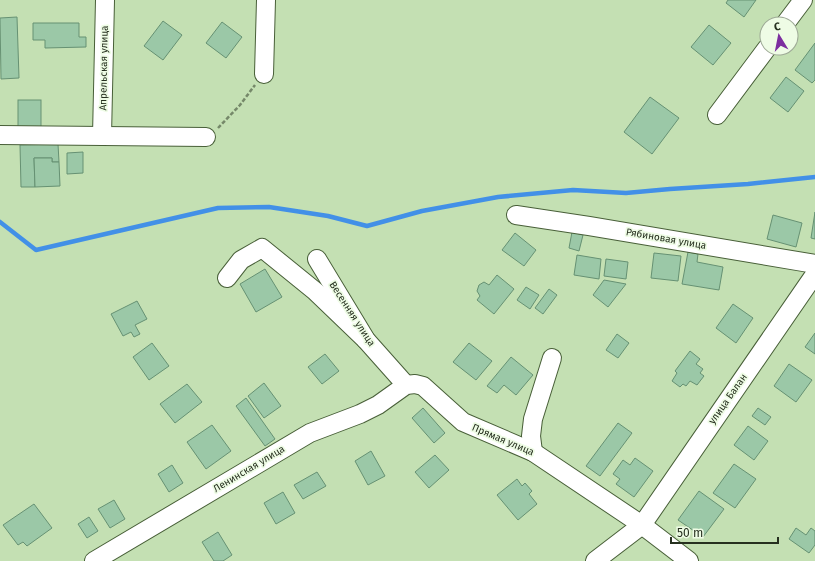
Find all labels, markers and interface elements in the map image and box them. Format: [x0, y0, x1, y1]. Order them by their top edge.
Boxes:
north arrow [759, 16, 799, 56]
text: С [773, 20, 782, 34]
street label: Апрельская улица [97, 25, 111, 111]
street label: Рябиновая улица [625, 226, 707, 252]
street label: Весенняя улица [327, 279, 377, 349]
street label: улица Балан [706, 371, 750, 427]
street label: Прямая улица [470, 422, 536, 458]
street label: Ленинская улица [211, 443, 287, 495]
scale bar [671, 519, 778, 545]
text: 50 m [677, 526, 703, 540]

